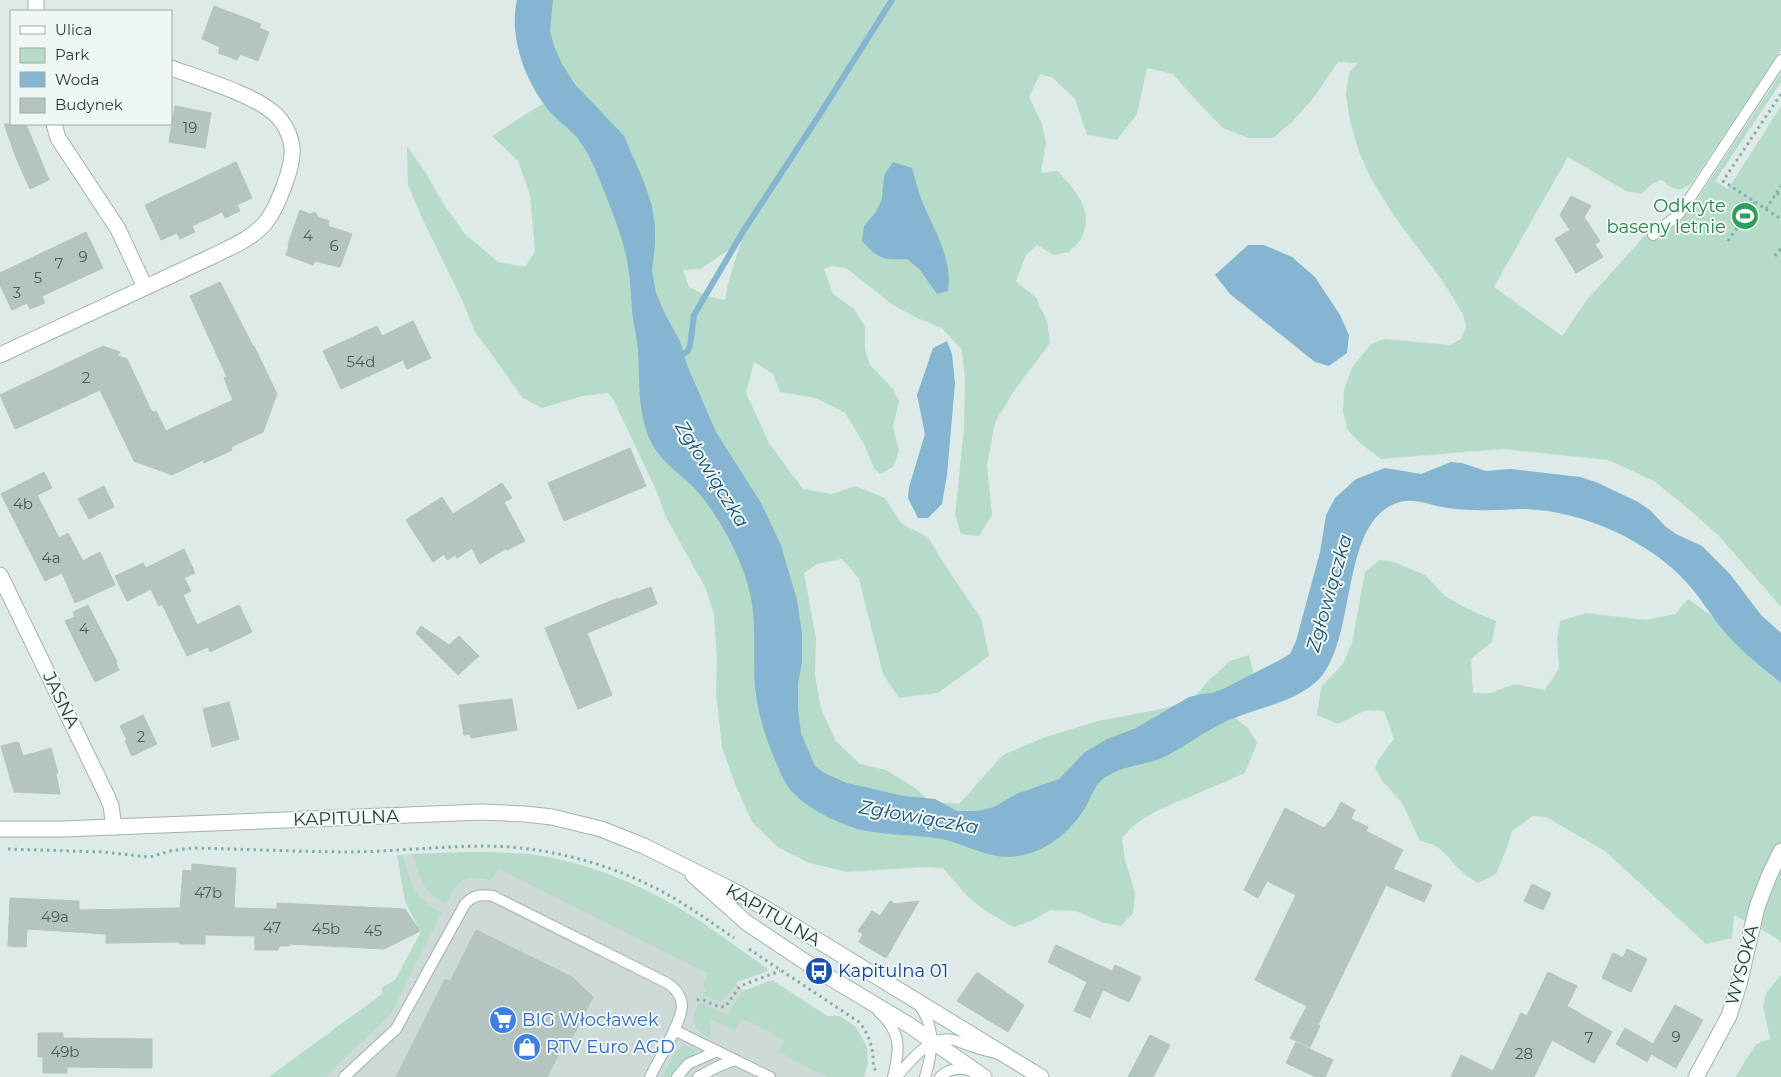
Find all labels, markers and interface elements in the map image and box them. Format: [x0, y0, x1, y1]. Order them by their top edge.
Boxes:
legend [10, 10, 172, 125]
text: Ulica [55, 20, 92, 39]
text: Park [55, 45, 89, 64]
text: Woda [55, 70, 99, 89]
text: Budynek [55, 95, 123, 114]
house number: 19 [183, 118, 197, 137]
place label: Odkryte baseny letnie [1606, 195, 1726, 238]
sports icon: Odkryte baseny letnie [1730, 201, 1760, 231]
house number: 4 [303, 226, 313, 245]
house number: 6 [329, 236, 339, 255]
house number: 9 [78, 247, 88, 266]
house number: 7 [55, 254, 64, 273]
house number: 5 [34, 268, 42, 287]
house number: 3 [13, 283, 21, 302]
house number: 54d [347, 352, 375, 371]
house number: 2 [82, 368, 90, 387]
water label: Zgłowiączka [670, 416, 754, 532]
house number: 4b [13, 494, 33, 513]
water label: Zgłowiączka [1301, 531, 1357, 655]
house number: 4a [41, 548, 61, 567]
house number: 4 [79, 619, 89, 638]
street label: JASNA [37, 667, 84, 732]
house number: 2 [137, 727, 145, 746]
water label: Zgłowiączka [856, 795, 981, 839]
street label: KAPITULNA [293, 805, 399, 831]
street label: KAPITULNA [722, 879, 824, 951]
house number: 47b [194, 883, 222, 902]
house number: 49a [41, 907, 69, 926]
house number: 47 [263, 918, 281, 937]
house number: 45b [312, 919, 340, 938]
house number: 45 [364, 921, 382, 940]
street label: WYSOKA [1721, 922, 1763, 1008]
bus stop icon: Kapitulna 01 [804, 956, 834, 986]
place label: Kapitulna 01 [838, 960, 948, 982]
supermarket icon: BIG Włocławek [488, 1005, 518, 1035]
place label: BIG Włocławek [522, 1009, 659, 1031]
house number: 9 [1671, 1027, 1681, 1046]
house number: 7 [1585, 1028, 1594, 1047]
shop icon: RTV Euro AGD [512, 1032, 542, 1062]
place label: RTV Euro AGD [546, 1036, 675, 1058]
house number: 49b [50, 1042, 80, 1061]
house number: 28 [1515, 1044, 1533, 1063]

